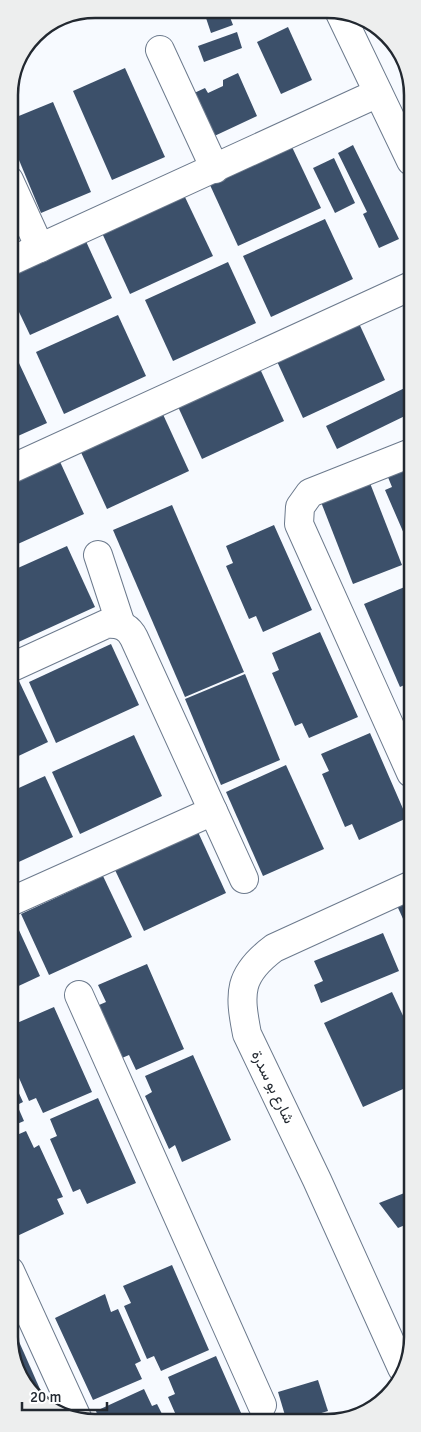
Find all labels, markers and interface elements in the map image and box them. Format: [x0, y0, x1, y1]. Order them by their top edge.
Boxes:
street label: شارع بو سدرة [246, 1048, 298, 1127]
scale bar [22, 1380, 108, 1412]
text: 20 m [30, 1388, 61, 1406]

